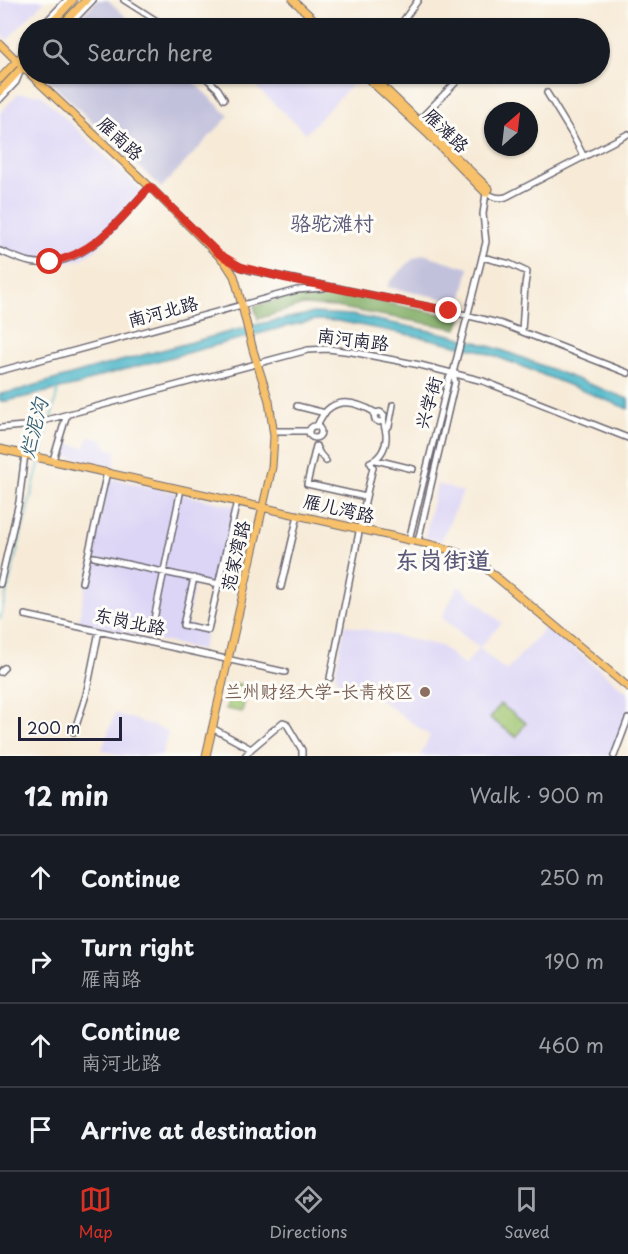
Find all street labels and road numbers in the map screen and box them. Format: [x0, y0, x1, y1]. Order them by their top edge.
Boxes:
street label: 雁滩路 [418, 101, 476, 158]
street label: 雁南路 [92, 110, 150, 166]
street label: 南河北路 [124, 288, 201, 333]
street label: 南河南路 [316, 321, 391, 356]
street label: 兴学街 [407, 373, 448, 432]
street label: 雁儿湾路 [301, 486, 377, 529]
street label: 范家湾路 [213, 518, 256, 594]
street label: 东岗北路 [92, 600, 168, 641]

